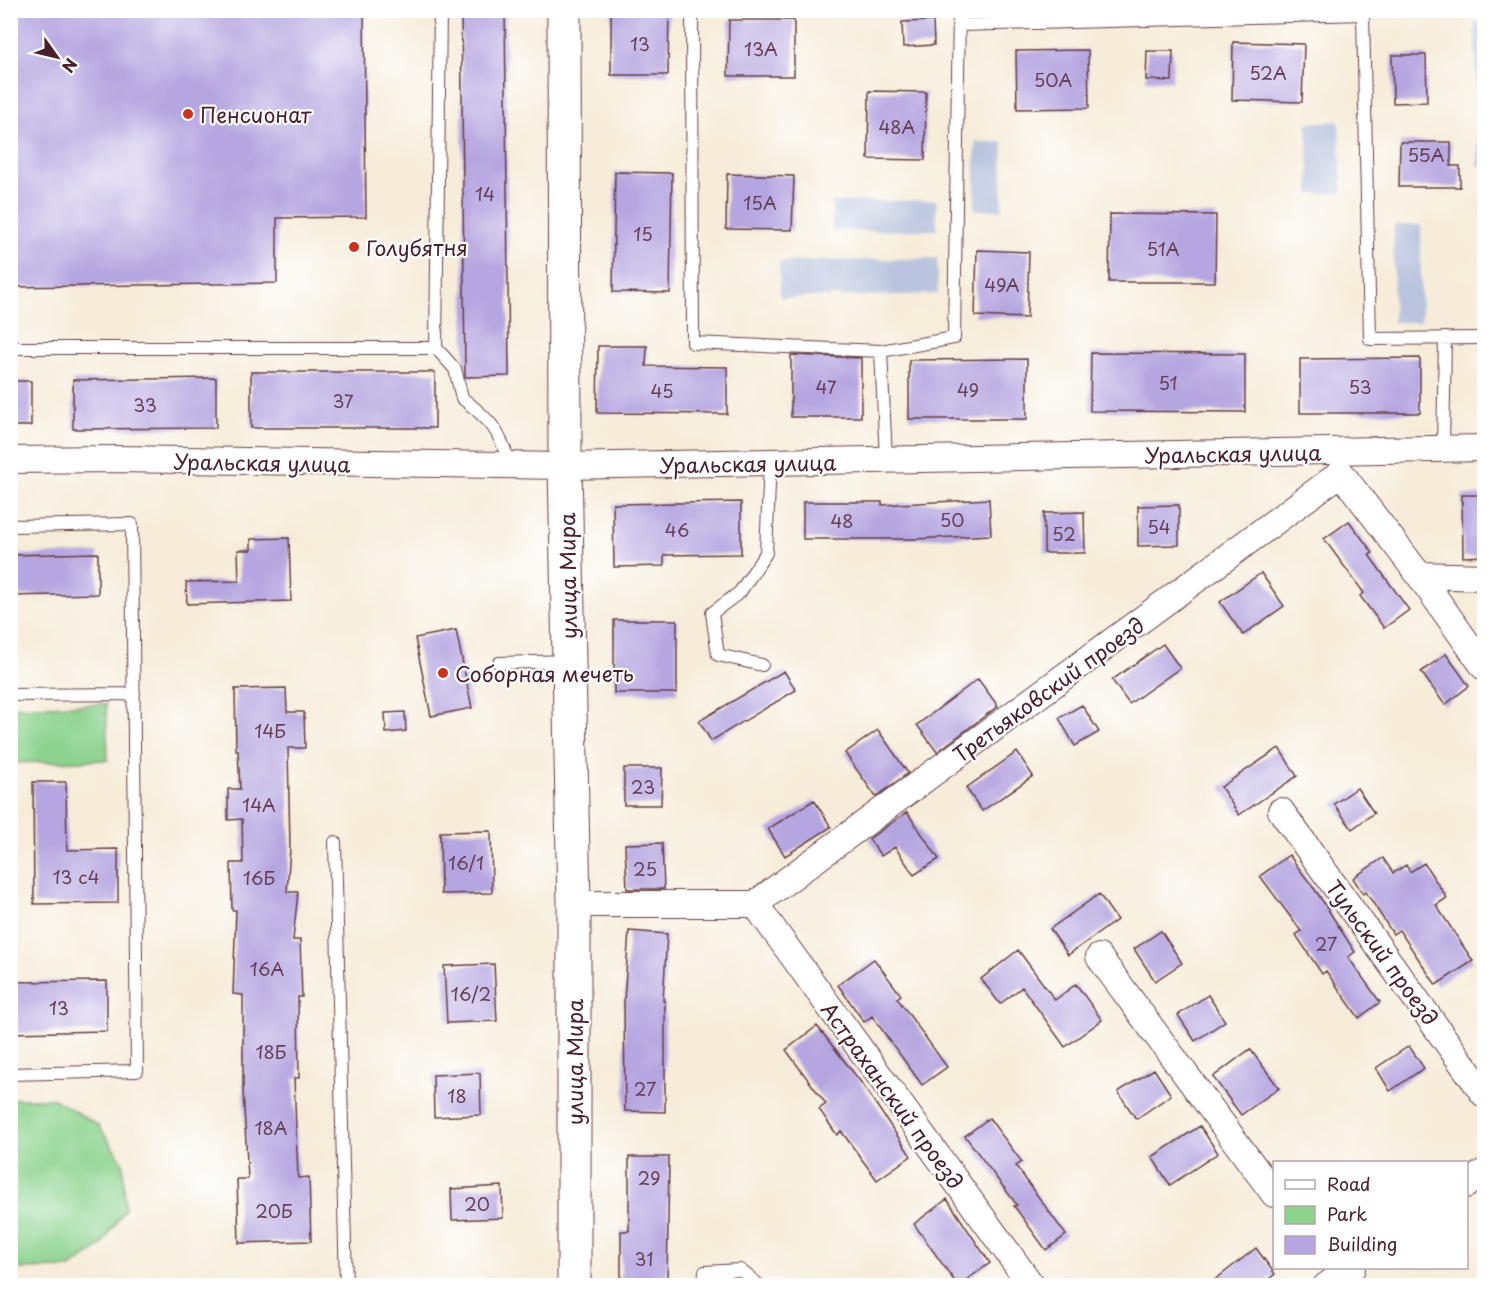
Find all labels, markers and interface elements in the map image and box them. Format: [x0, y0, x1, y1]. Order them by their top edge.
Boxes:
north arrow [27, 27, 87, 87]
house number: 13 [630, 30, 650, 57]
house number: 13А [744, 35, 778, 62]
text: N [57, 54, 84, 78]
house number: 52А [1249, 59, 1287, 86]
house number: 50А [1034, 66, 1072, 93]
place label: Пенсионат [200, 98, 312, 130]
marker: Пенсионат [181, 107, 195, 121]
house number: 48А [879, 113, 916, 140]
house number: 55А [1408, 141, 1445, 168]
house number: 14 [475, 180, 495, 207]
house number: 15А [743, 189, 777, 216]
house number: 15 [633, 220, 653, 247]
place label: Голубятня [366, 231, 468, 263]
house number: 51А [1146, 235, 1180, 262]
marker: Голубятня [347, 240, 361, 254]
house number: 49А [984, 271, 1020, 298]
house number: 51 [1158, 369, 1178, 396]
house number: 47 [815, 373, 837, 400]
house number: 53 [1348, 373, 1372, 400]
house number: 49 [957, 376, 979, 403]
house number: 45 [651, 377, 674, 404]
house number: 37 [332, 387, 354, 414]
house number: 33 [133, 391, 157, 418]
street label: Уральская улица [1144, 435, 1322, 471]
street label: Уральская улица [173, 444, 351, 480]
street label: Уральская улица [659, 445, 837, 481]
house number: 50 [940, 506, 964, 533]
house number: 48 [830, 507, 854, 534]
street label: улица Мира [550, 512, 584, 640]
house number: 54 [1147, 513, 1171, 540]
house number: 46 [665, 516, 689, 543]
house number: 52 [1052, 520, 1076, 547]
street label: Третьяковский проезд [946, 608, 1150, 770]
place label: Соборная мечеть [455, 657, 634, 689]
marker: Соборная мечеть [436, 666, 450, 680]
house number: 14Б [254, 717, 286, 744]
house number: 23 [631, 773, 655, 800]
house number: 14А [242, 791, 276, 818]
house number: 16/1 [448, 849, 484, 876]
house number: 25 [633, 855, 657, 882]
house number: 13 с4 [52, 863, 100, 890]
house number: 16Б [243, 864, 275, 891]
street label: Тульский проезд [1319, 873, 1447, 1031]
house number: 27 [1315, 930, 1337, 957]
house number: 16А [250, 955, 284, 982]
house number: 16/2 [451, 980, 491, 1007]
house number: 13 [49, 994, 69, 1021]
street label: Астраханский проезд [814, 995, 972, 1195]
street label: улица Мира [558, 998, 590, 1125]
house number: 18Б [255, 1038, 287, 1065]
house number: 27 [634, 1075, 656, 1102]
house number: 18 [447, 1082, 467, 1109]
house number: 18А [254, 1114, 288, 1141]
legend [1273, 1161, 1468, 1269]
house number: 29 [638, 1164, 660, 1191]
text: Road [1327, 1170, 1371, 1197]
house number: 20 [464, 1190, 490, 1217]
house number: 20Б [255, 1197, 293, 1224]
text: Park [1327, 1200, 1367, 1227]
text: Building [1327, 1230, 1397, 1257]
house number: 31 [635, 1245, 653, 1272]

